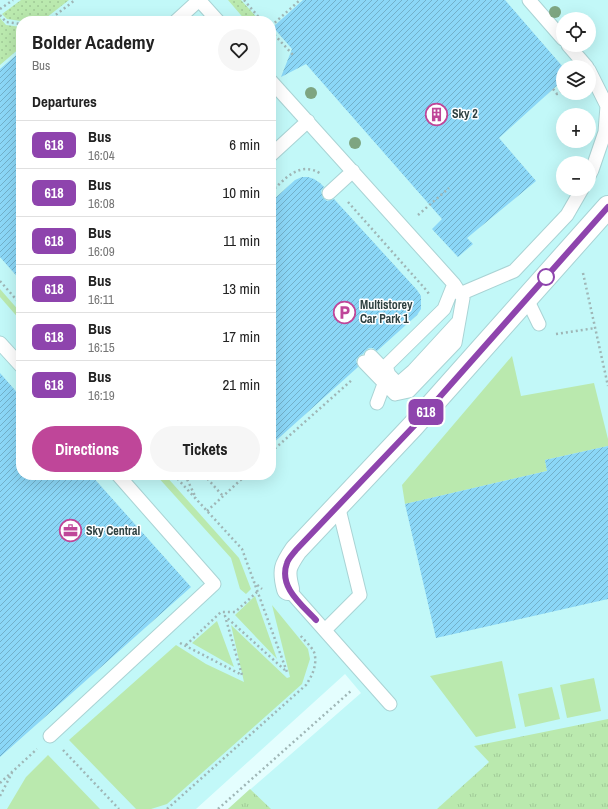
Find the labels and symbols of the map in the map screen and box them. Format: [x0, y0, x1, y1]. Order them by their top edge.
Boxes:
building icon: Sky 2 [424, 101, 450, 127]
place label: Sky 2 [452, 106, 478, 122]
unlabelled marker [537, 268, 555, 286]
place label: Multistorey Car Park 1 [360, 297, 413, 327]
parking icon: Multistorey Car Park 1 [332, 299, 358, 325]
line badge: 618 [403, 399, 449, 425]
office icon: Sky Central [58, 518, 84, 544]
place label: Sky Central [86, 523, 140, 539]

